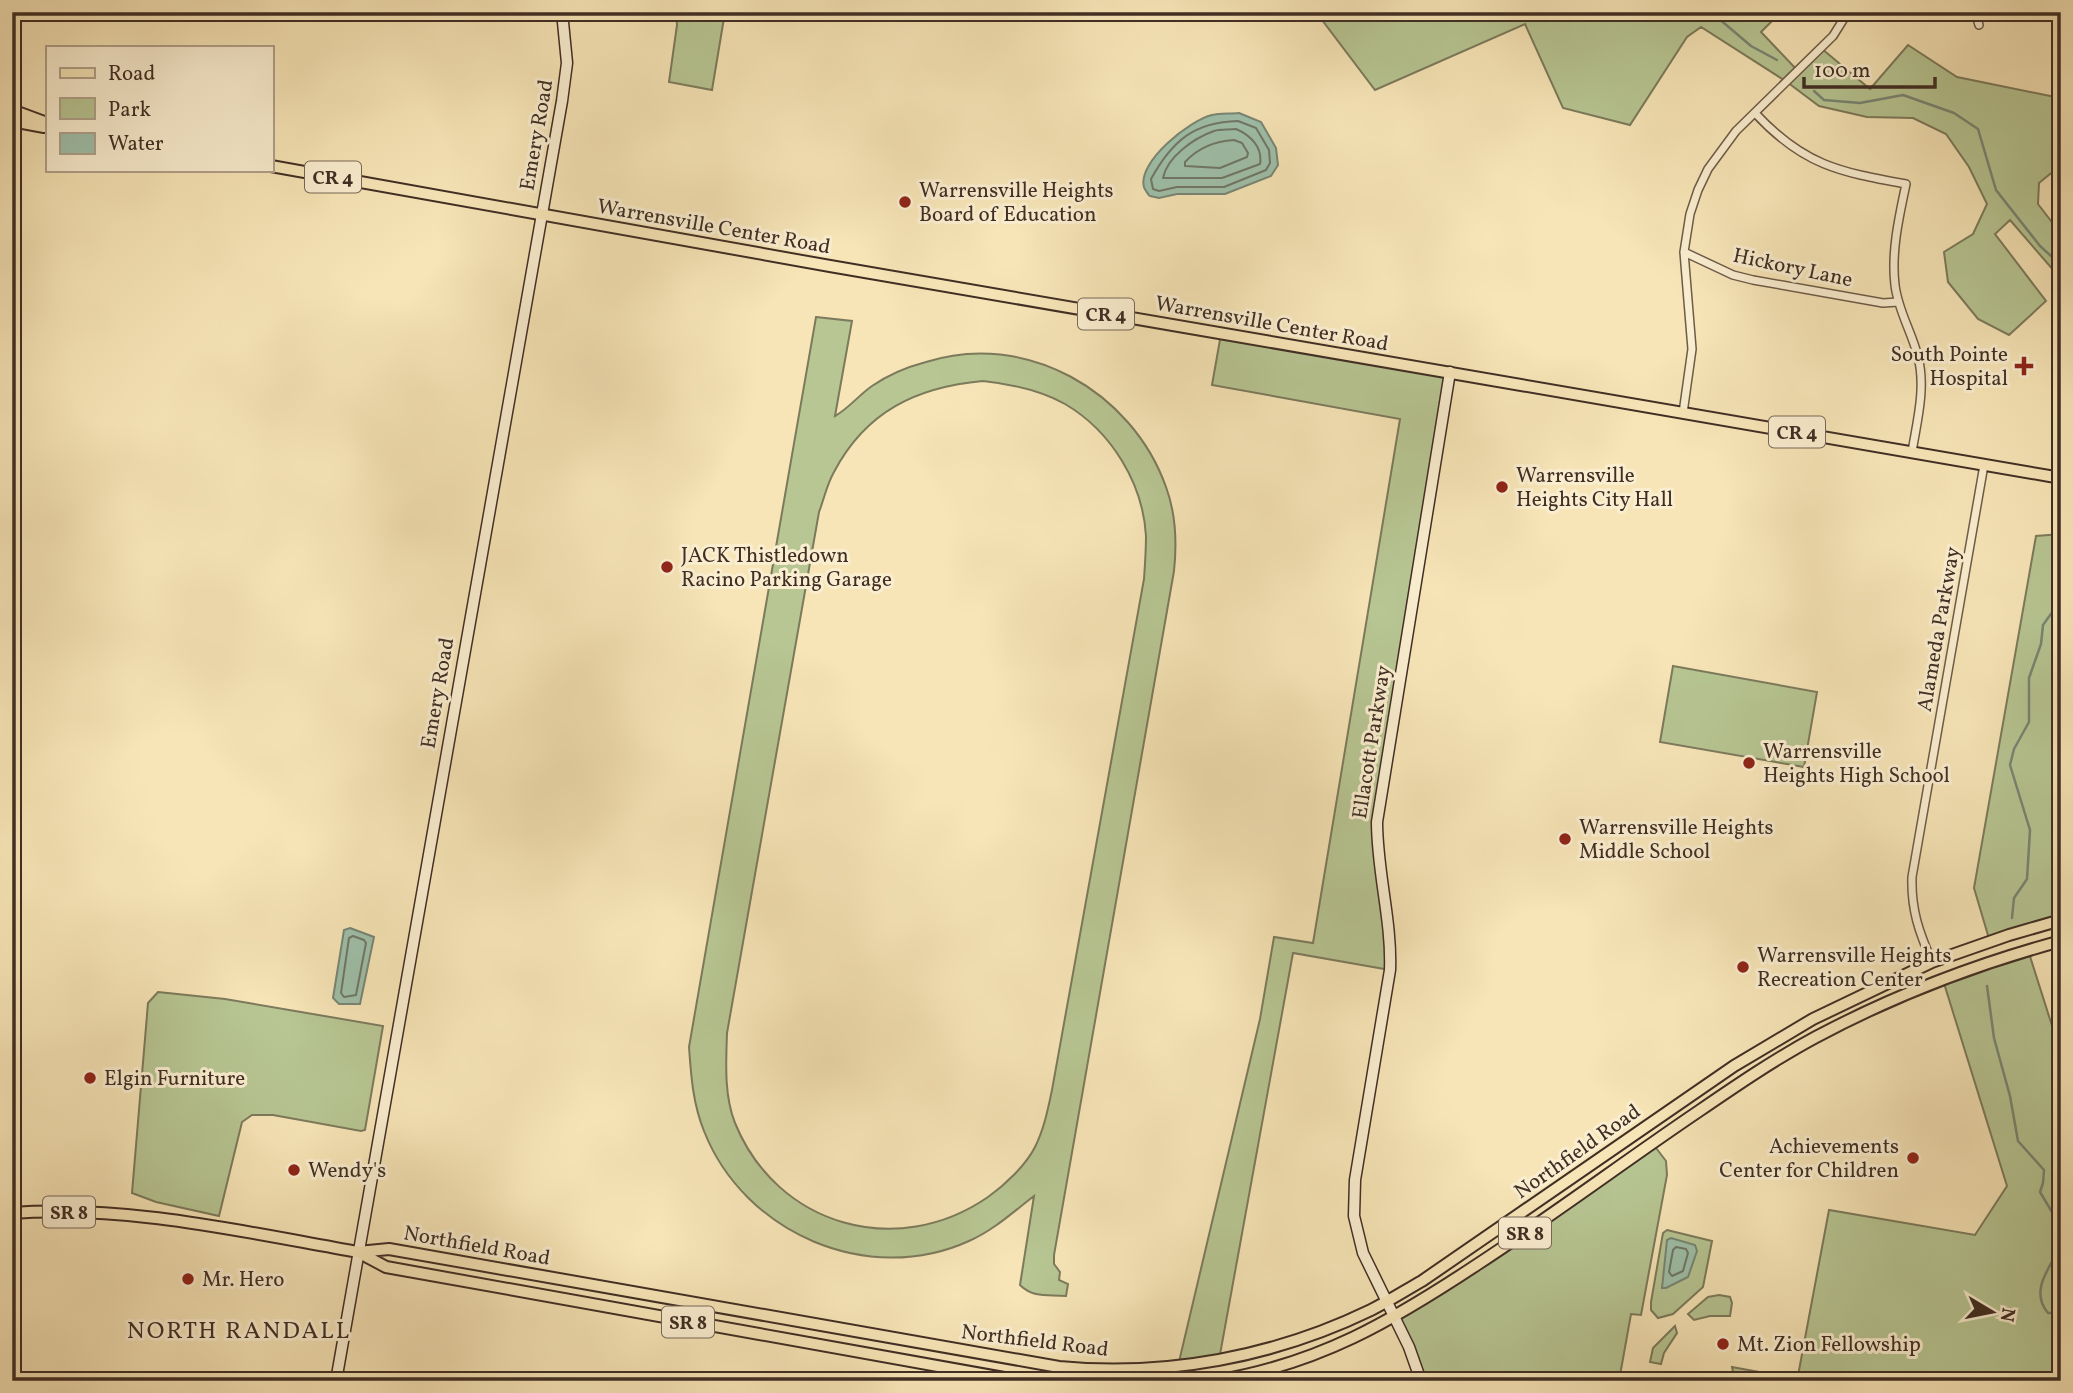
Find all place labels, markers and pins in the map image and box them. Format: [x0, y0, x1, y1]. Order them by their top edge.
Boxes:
place label: Warrensville Heights Board of Education [919, 177, 1114, 230]
marker: Warrensville Heights Board of Education [897, 194, 913, 210]
place label: South Pointe Hospital [1890, 341, 2008, 394]
marker: South Pointe Hospital [2014, 356, 2034, 376]
place label: Warrensville Heights City Hall [1516, 462, 1673, 515]
marker: Warrensville Heights City Hall [1494, 479, 1510, 495]
place label: JACK Thistledown Racino Parking Garage [681, 542, 892, 595]
marker: JACK Thistledown Racino Parking Garage [659, 559, 675, 575]
place label: Warrensville Heights High School [1763, 738, 1950, 791]
marker: Warrensville Heights High School [1741, 755, 1757, 771]
place label: Warrensville Heights Middle School [1579, 814, 1774, 867]
marker: Warrensville Heights Middle School [1557, 831, 1573, 847]
place label: Warrensville Heights Recreation Center [1757, 942, 1952, 995]
marker: Warrensville Heights Recreation Center [1735, 959, 1751, 975]
place label: Elgin Furniture [104, 1065, 245, 1094]
marker: Elgin Furniture [82, 1070, 98, 1086]
place label: Achievements Center for Children [1719, 1133, 1899, 1186]
marker: Achievements Center for Children [1905, 1150, 1921, 1166]
place label: Wendy's [308, 1157, 386, 1186]
marker: Wendy's [286, 1162, 302, 1178]
place label: Mr. Hero [202, 1266, 284, 1295]
marker: Mr. Hero [180, 1271, 196, 1287]
place label: Mt. Zion Fellowship [1737, 1331, 1921, 1360]
marker: Mt. Zion Fellowship [1715, 1336, 1731, 1352]

